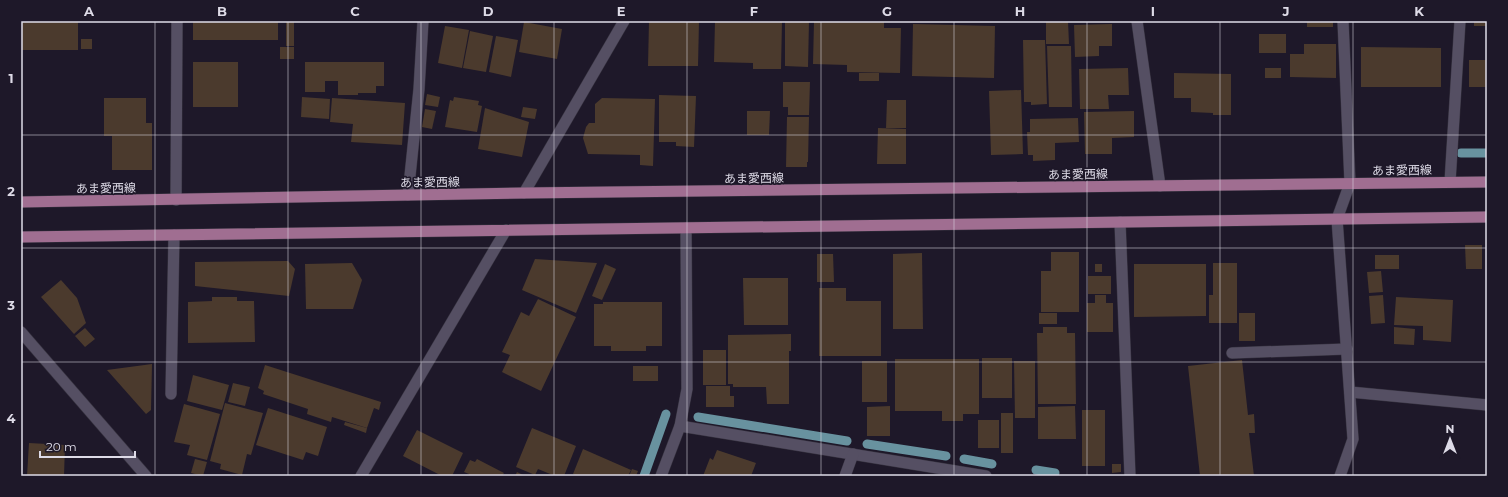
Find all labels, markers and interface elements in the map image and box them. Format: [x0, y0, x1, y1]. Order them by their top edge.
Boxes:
text: A [83, 3, 95, 19]
text: B [217, 3, 227, 19]
text: C [350, 3, 360, 19]
text: D [483, 3, 494, 19]
text: E [617, 3, 626, 19]
text: F [750, 3, 758, 19]
text: G [882, 3, 892, 19]
text: H [1015, 3, 1025, 19]
text: I [1151, 3, 1155, 19]
text: J [1281, 3, 1290, 19]
text: K [1414, 3, 1424, 19]
text: 1 [8, 70, 14, 86]
street label: あま愛西線 [1372, 162, 1432, 178]
street label: あま愛西線 [1048, 166, 1108, 182]
street label: あま愛西線 [724, 170, 784, 186]
street label: あま愛西線 [400, 174, 460, 190]
street label: あま愛西線 [76, 180, 136, 196]
text: 2 [7, 183, 15, 199]
text: 3 [6, 297, 15, 313]
text: 4 [7, 410, 16, 426]
north arrow [1430, 419, 1470, 459]
text: N [1446, 422, 1454, 436]
scale bar [40, 433, 135, 459]
text: 20 m [46, 439, 77, 454]

